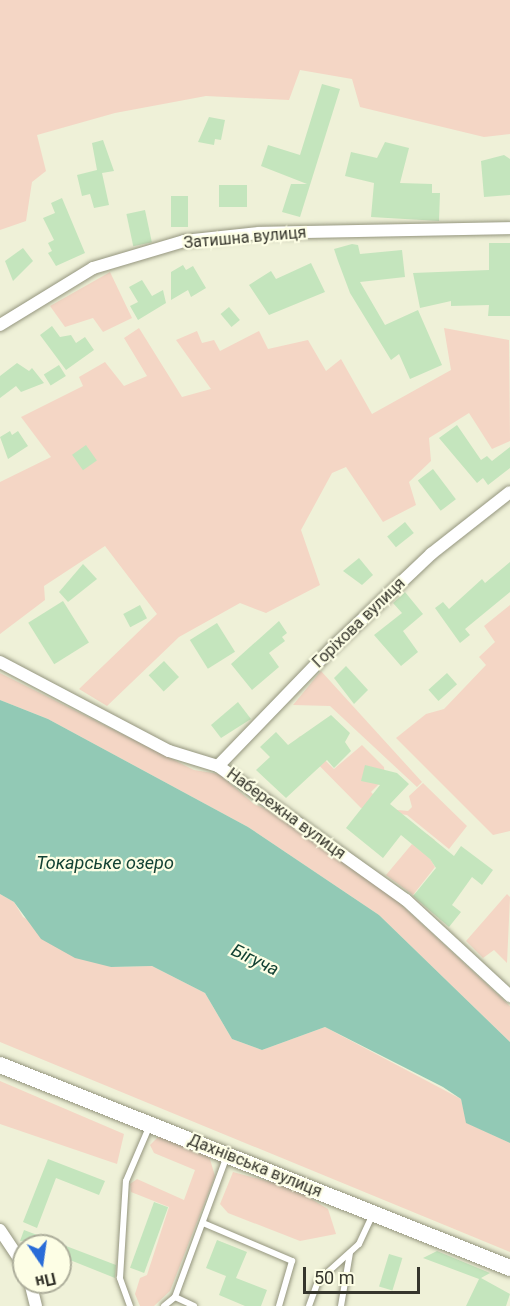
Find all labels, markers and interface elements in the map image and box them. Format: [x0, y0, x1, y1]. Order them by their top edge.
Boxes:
street label: Затишна вулиця [183, 223, 307, 253]
street label: Горіхова вулиця [309, 574, 409, 672]
street label: Набережна вулиця [223, 764, 349, 864]
water label: Токарське озеро [36, 852, 174, 874]
water label: Бігуча [228, 939, 282, 981]
street label: Дахнівська вулиця [185, 1130, 325, 1202]
north arrow [12, 1234, 72, 1294]
scale bar [306, 1255, 423, 1293]
text: 50 m [314, 1267, 354, 1288]
text: Пн [34, 1269, 58, 1292]

